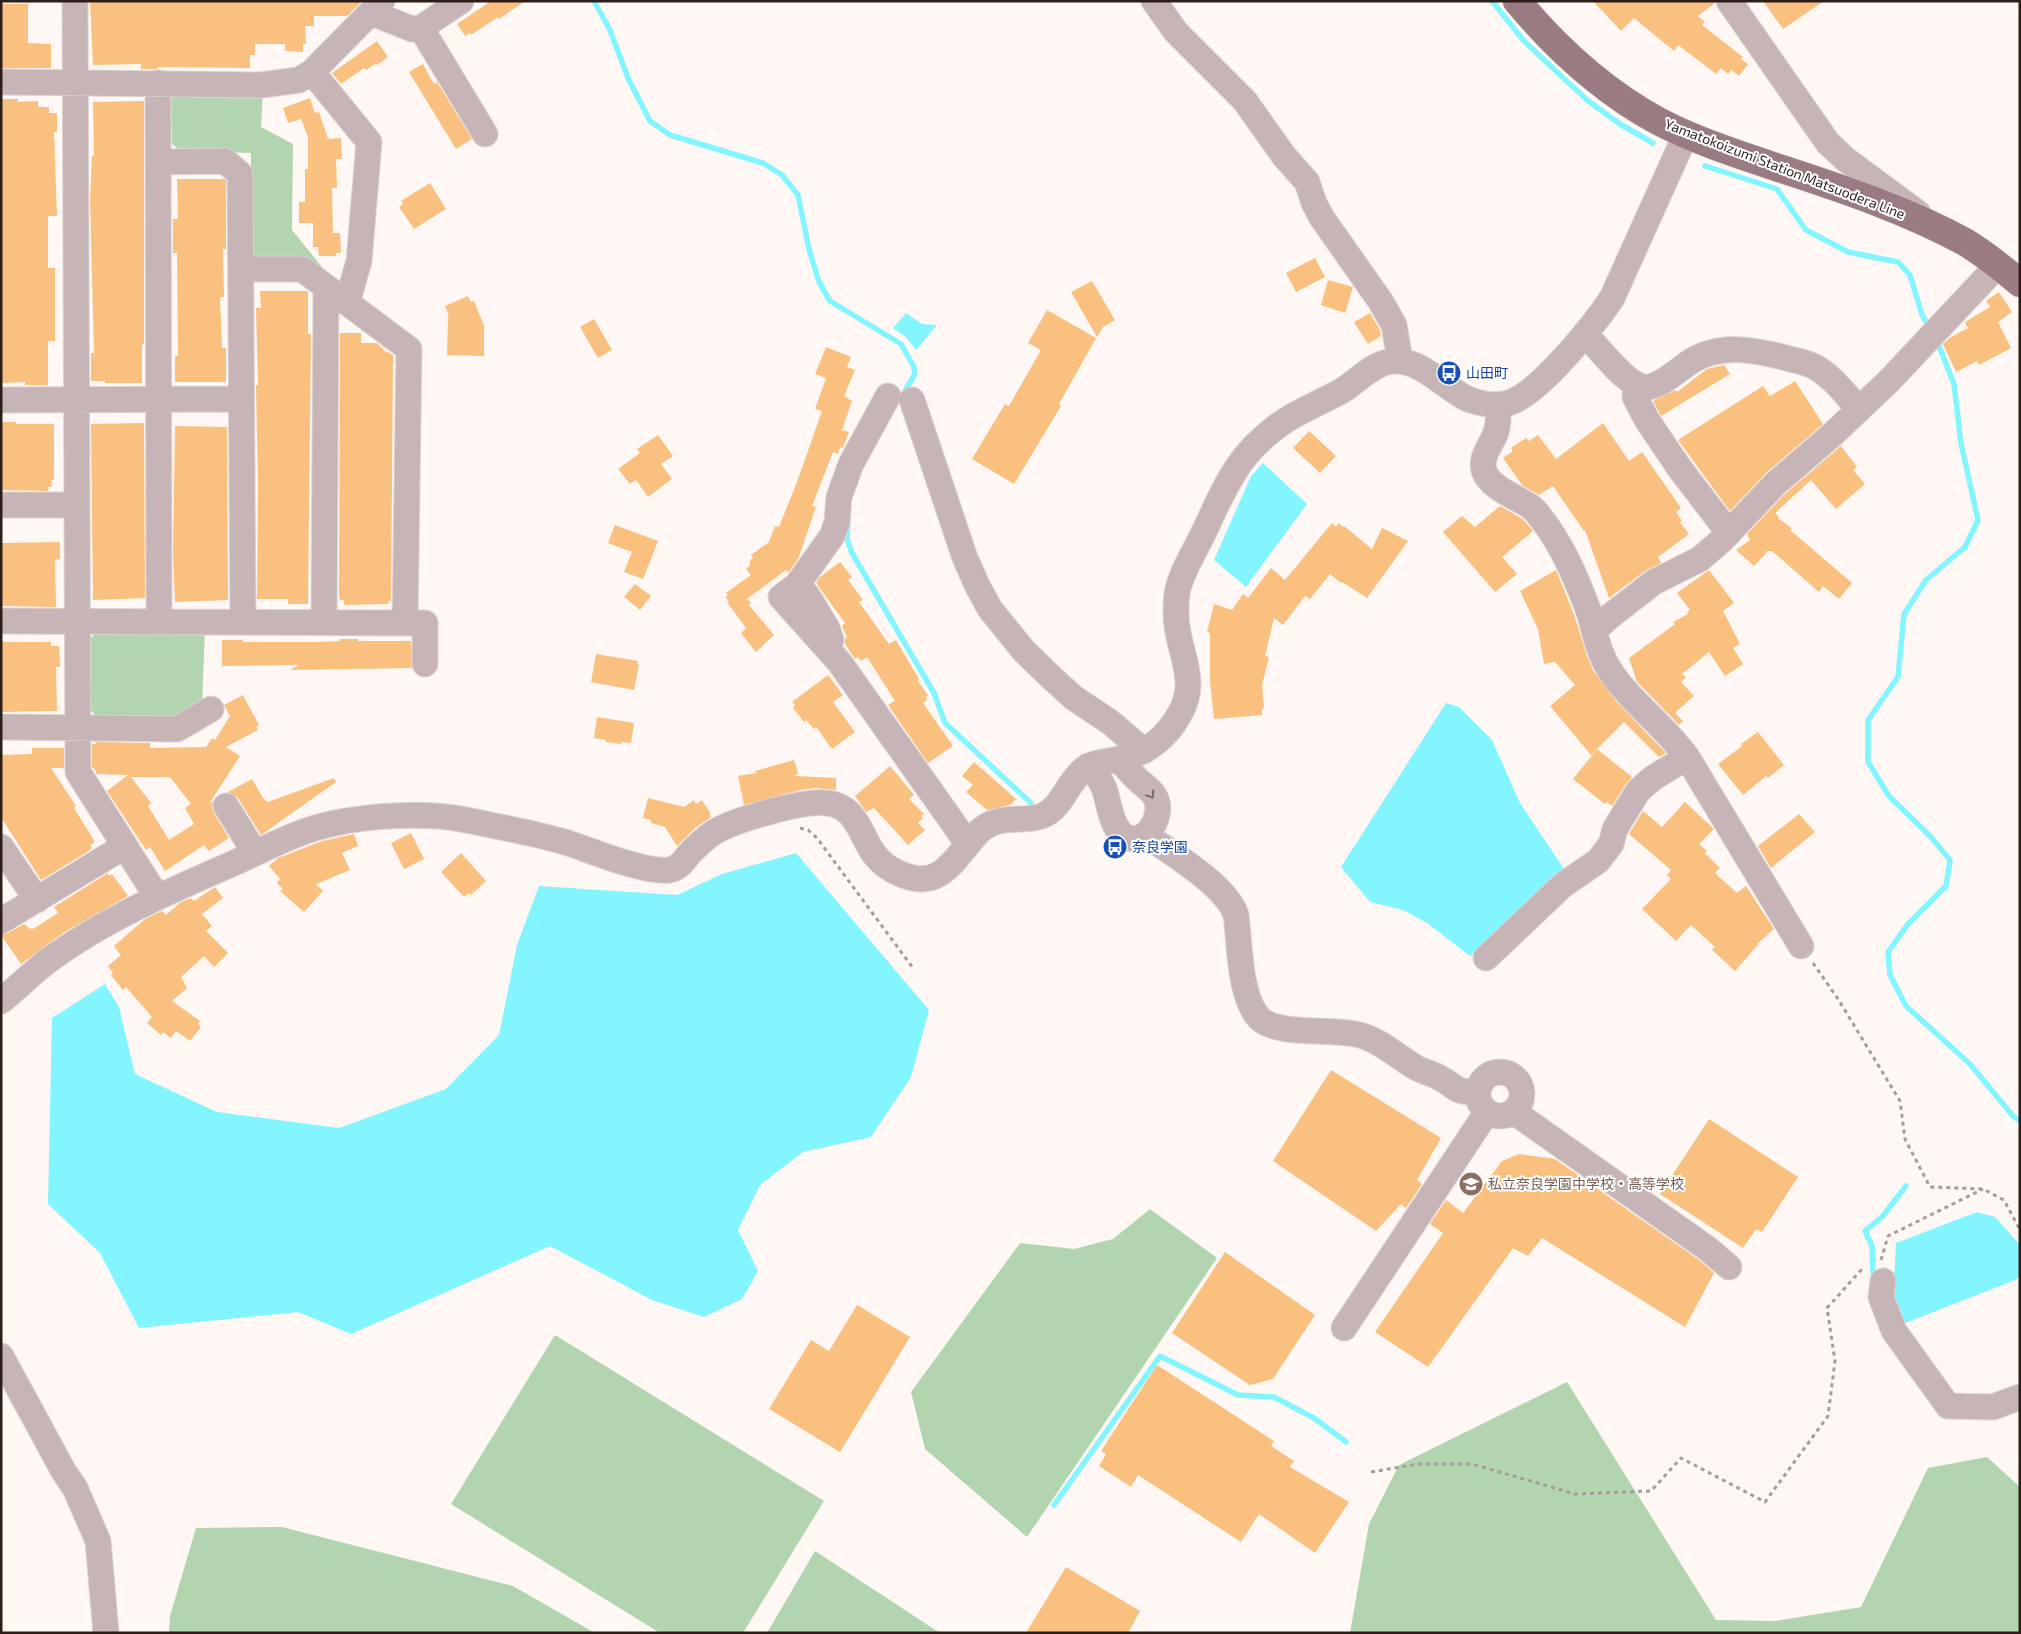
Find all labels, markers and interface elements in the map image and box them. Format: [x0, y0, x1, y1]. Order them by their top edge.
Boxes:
street label: Yamatokoizumi Station Matsuodera Line [1663, 115, 1908, 222]
bus stop icon: 山田町 [1436, 360, 1462, 386]
place label: 山田町 [1466, 364, 1508, 381]
one-way arrow [1145, 790, 1155, 799]
bus stop icon: 奈良学園 [1102, 834, 1128, 860]
place label: 奈良学園 [1132, 838, 1188, 855]
school or university icon: 私立奈良学園中学校・高等学校 [1458, 1171, 1484, 1197]
place label: 私立奈良学園中学校・高等学校 [1488, 1175, 1684, 1192]

